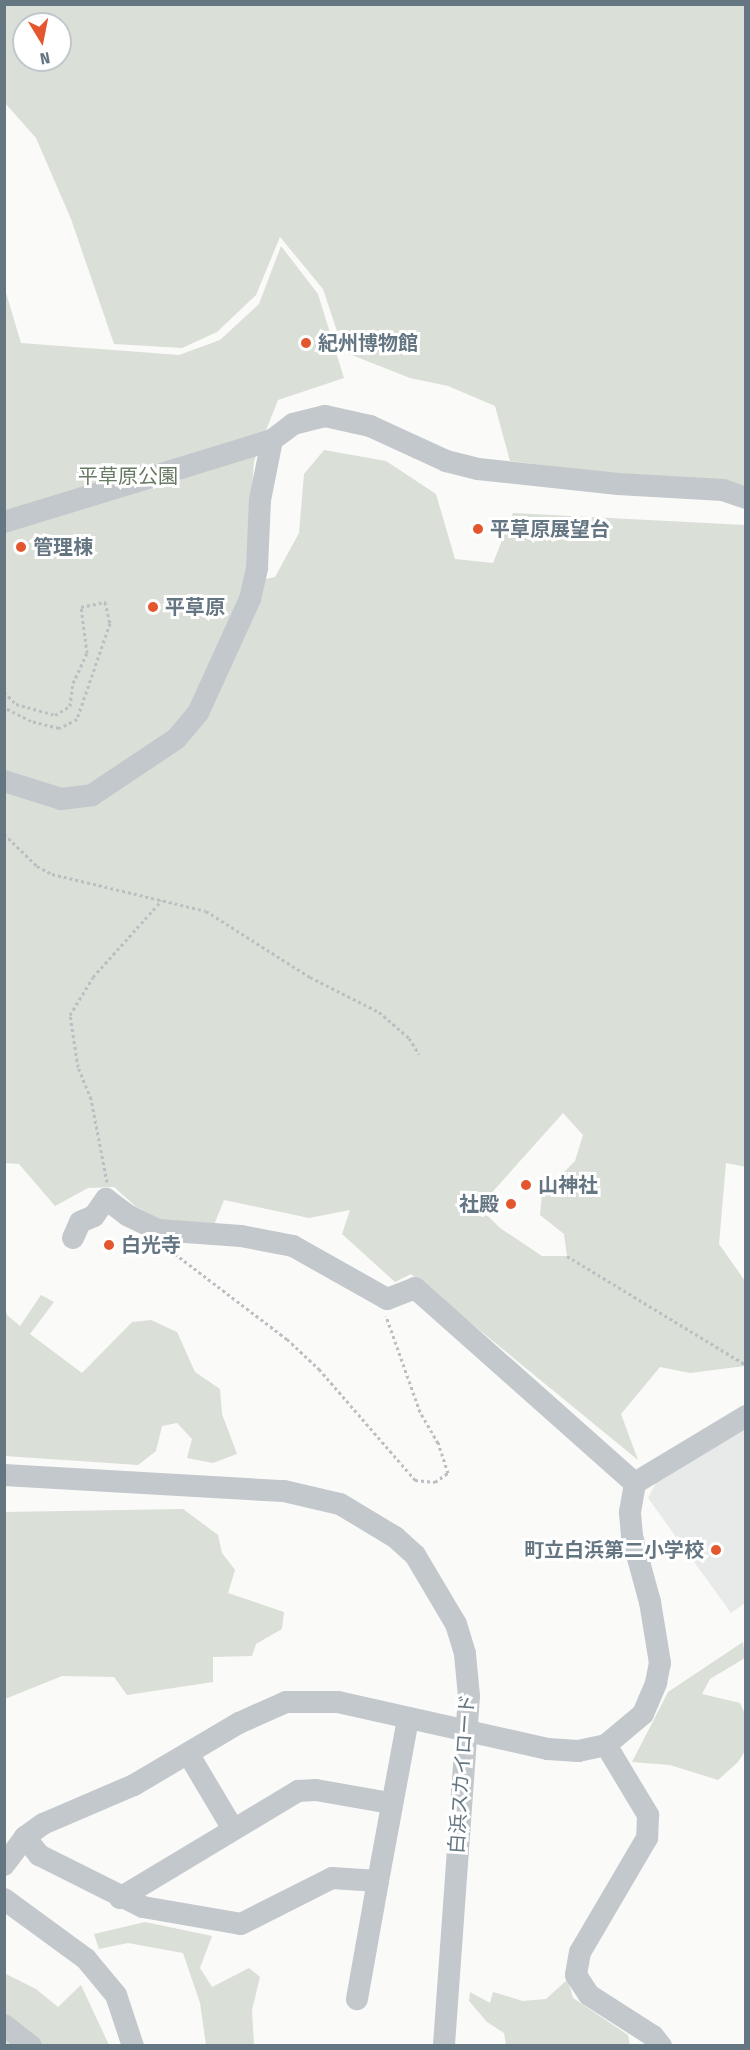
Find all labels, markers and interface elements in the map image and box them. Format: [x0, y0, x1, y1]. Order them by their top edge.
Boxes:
north arrow [12, 12, 72, 72]
text: N [38, 48, 51, 68]
place label: 紀州博物館 [318, 331, 418, 355]
marker: 紀州博物館 [299, 336, 313, 350]
park label: 平草原公園 [78, 464, 178, 488]
place label: 平草原展望台 [490, 517, 610, 541]
marker: 平草原展望台 [471, 522, 485, 536]
place label: 管理棟 [33, 535, 93, 559]
marker: 管理棟 [14, 540, 28, 554]
place label: 平草原 [165, 595, 225, 619]
marker: 平草原 [146, 600, 160, 614]
place label: 山神社 [538, 1173, 598, 1197]
marker: 山神社 [519, 1178, 533, 1192]
place label: 社殿 [459, 1192, 499, 1216]
marker: 社殿 [504, 1197, 518, 1211]
place label: 白光寺 [121, 1233, 181, 1257]
marker: 白光寺 [102, 1238, 116, 1252]
place label: 町立白浜第二小学校 [524, 1538, 704, 1562]
marker: 町立白浜第二小学校 [709, 1543, 723, 1557]
street label: 白浜スカイロード [444, 1693, 480, 1855]

